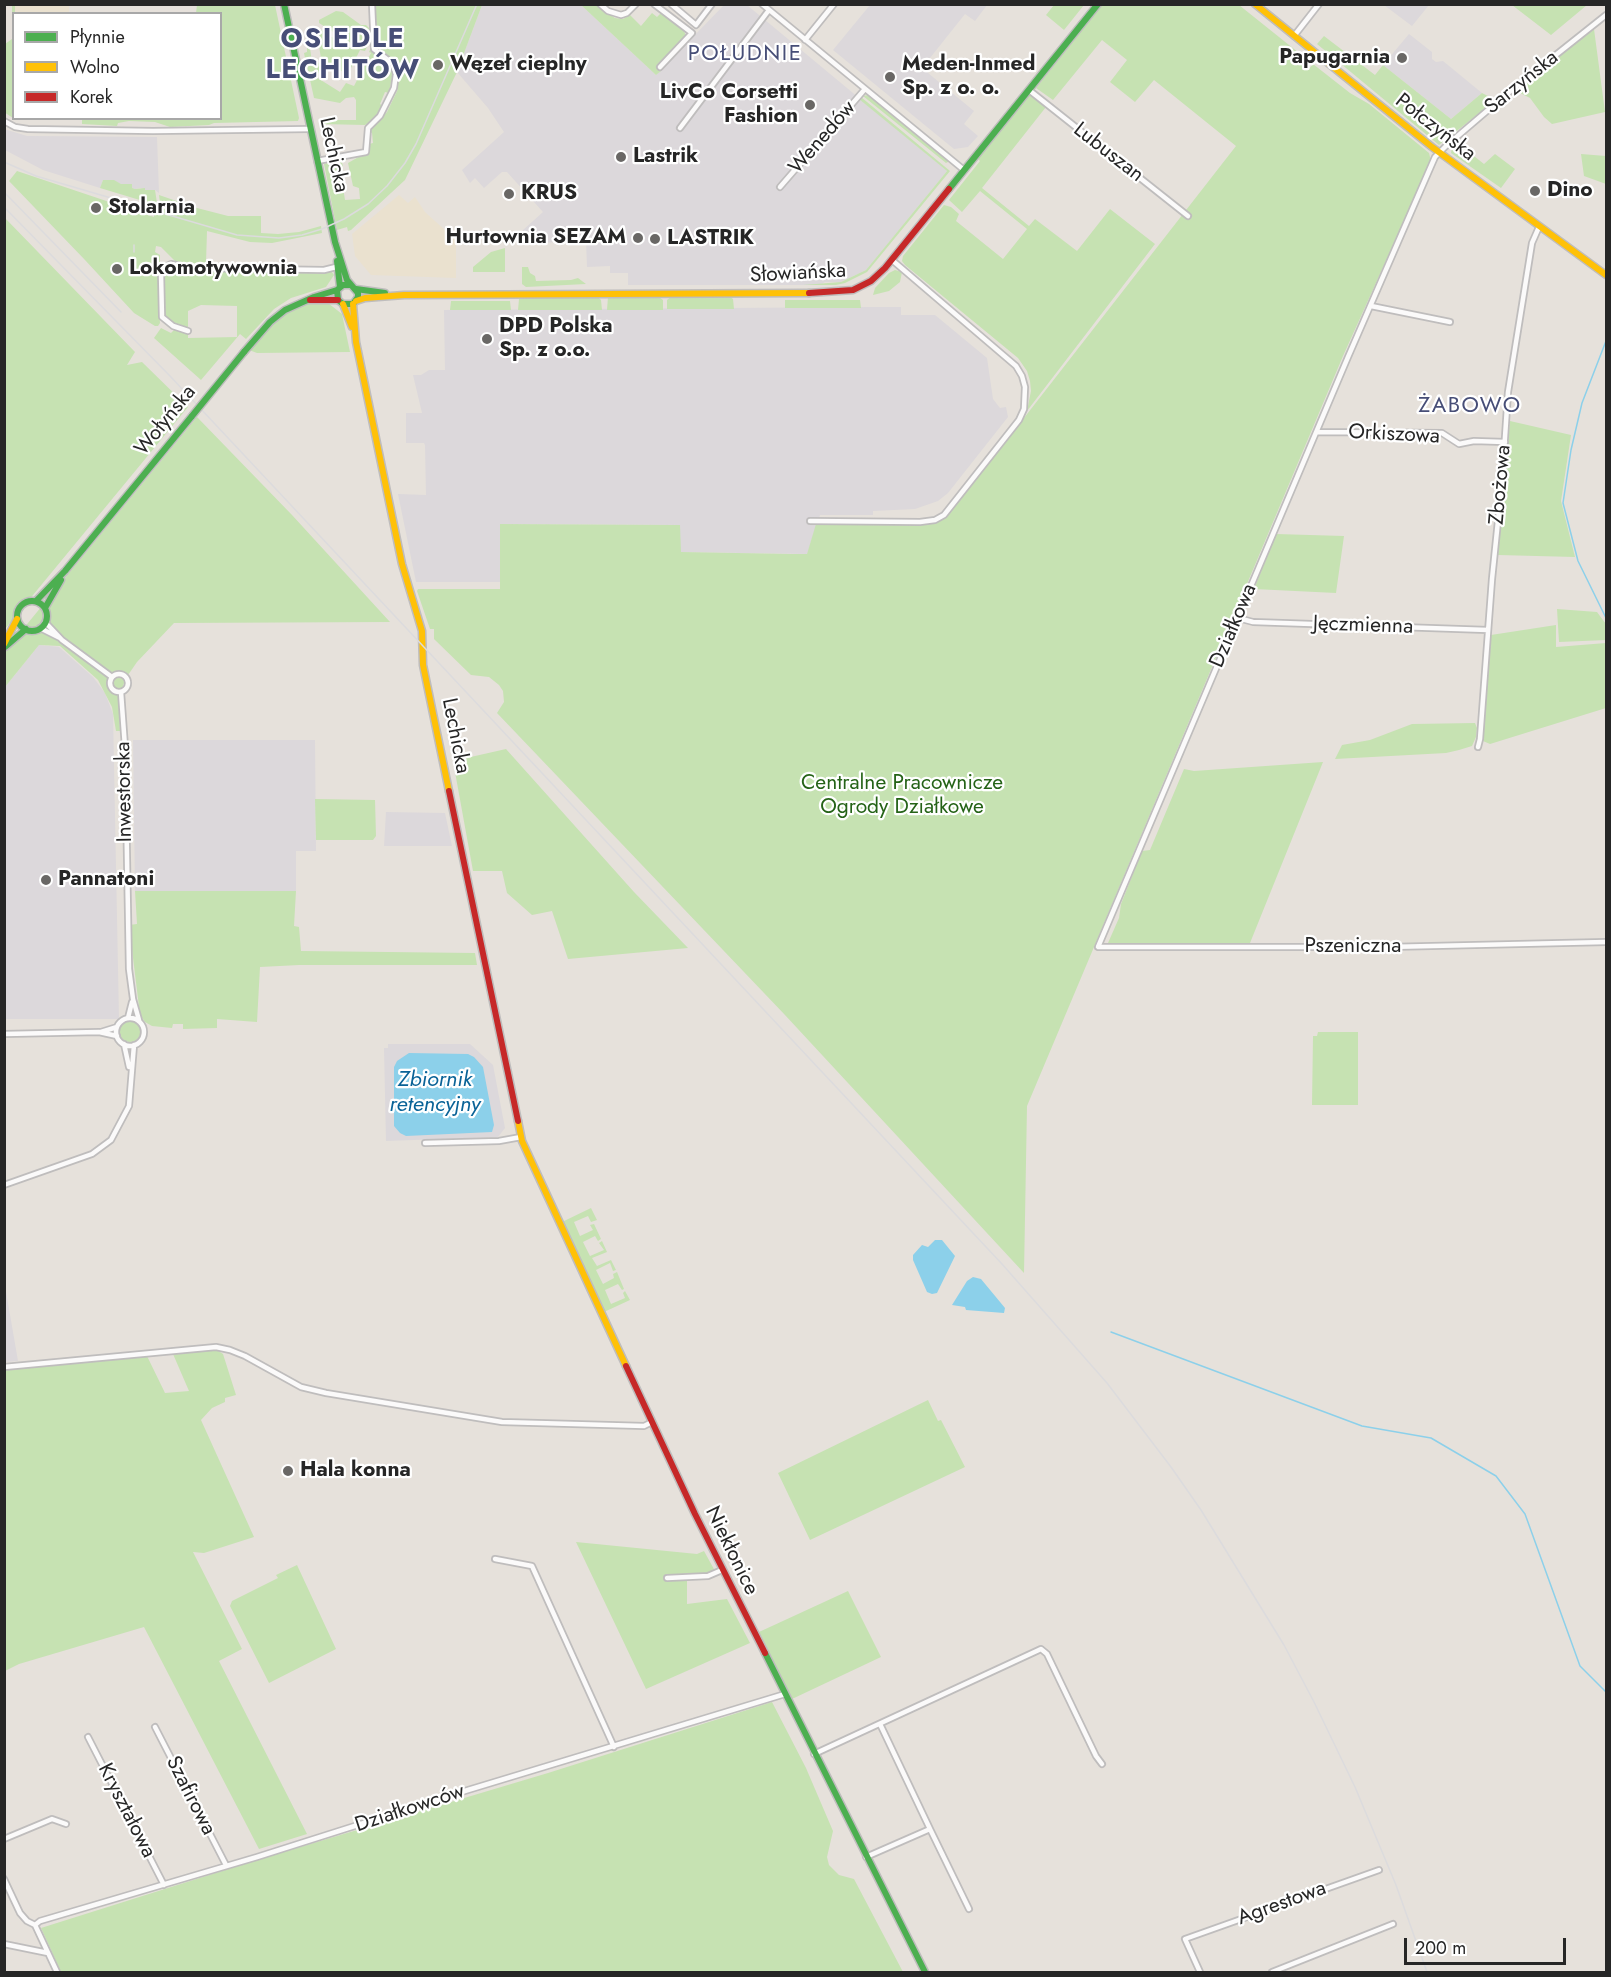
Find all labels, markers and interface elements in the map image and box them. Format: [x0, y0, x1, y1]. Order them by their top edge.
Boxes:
legend [12, 12, 222, 120]
text: Płynnie [70, 24, 125, 50]
district label: OSIEDLE LECHITÓW [265, 24, 421, 87]
district label: POŁUDNIE [688, 42, 802, 68]
place label: Papugarnia [1279, 45, 1390, 71]
street label: Sarzyńska [1480, 46, 1564, 120]
marker: Papugarnia [1395, 51, 1409, 65]
place label: Węzeł cieplny [450, 52, 587, 78]
place label: Meden-Inmed Sp. z o. o. [902, 52, 1035, 102]
text: Wolno [70, 54, 120, 80]
marker: Węzeł cieplny [431, 58, 445, 72]
marker: Meden-Inmed Sp. z o. o. [883, 70, 897, 84]
place label: LivCo Corsetti Fashion [660, 80, 798, 130]
text: Korek [70, 84, 113, 110]
street label: Połczyńska [1390, 89, 1480, 167]
street label: Wenedów [784, 96, 862, 180]
marker: LivCo Corsetti Fashion [803, 98, 817, 112]
street label: Lechicka [313, 115, 353, 195]
street label: Lubuszan [1068, 118, 1148, 188]
place label: Lastrik [633, 144, 698, 170]
marker: Lastrik [614, 150, 628, 164]
place label: Dino [1547, 178, 1593, 204]
place label: KRUS [521, 181, 577, 207]
marker: Dino [1528, 184, 1542, 198]
marker: KRUS [502, 187, 516, 201]
place label: Stolarnia [108, 195, 195, 221]
marker: Stolarnia [89, 201, 103, 215]
place label: Hurtownia SEZAM [446, 225, 626, 251]
place label: LASTRIK [667, 226, 754, 252]
marker: Hurtownia SEZAM [631, 231, 645, 245]
marker: LASTRIK [648, 232, 662, 246]
place label: Lokomotywownia [129, 256, 297, 282]
street label: Słowiańska [749, 259, 847, 289]
marker: Lokomotywownia [110, 262, 124, 276]
place label: DPD Polska Sp. z o.o. [499, 314, 613, 364]
marker: DPD Polska Sp. z o.o. [480, 332, 494, 346]
street label: Wołyńska [130, 381, 202, 461]
district label: ŻABOWO [1418, 394, 1522, 420]
street label: Orkiszowa [1347, 420, 1441, 450]
street label: Zbożowa [1485, 444, 1517, 526]
street label: Działkowa [1205, 580, 1263, 672]
street label: Jęczmienna [1312, 612, 1414, 640]
street label: Lechicka [435, 696, 475, 776]
street label: Inwestorska [112, 741, 138, 843]
park label: Centralne Pracownicze Ogrody Działkowe [801, 771, 1003, 821]
place label: Pannatoni [58, 867, 154, 893]
marker: Pannatoni [39, 873, 53, 887]
street label: Pszeniczna [1305, 934, 1401, 960]
water label: Zbiornik retencyjny [390, 1068, 480, 1120]
place label: Hala konna [300, 1458, 411, 1484]
marker: Hala konna [281, 1464, 295, 1478]
street label: Niekłonice [699, 1503, 763, 1599]
street label: Szafirowa [159, 1752, 221, 1840]
street label: Kryształowa [91, 1760, 161, 1862]
street label: Działkowców [352, 1779, 468, 1839]
street label: Agrestowa [1234, 1876, 1330, 1932]
scale bar [1407, 1926, 1569, 1964]
text: 200 m [1415, 1935, 1466, 1961]

